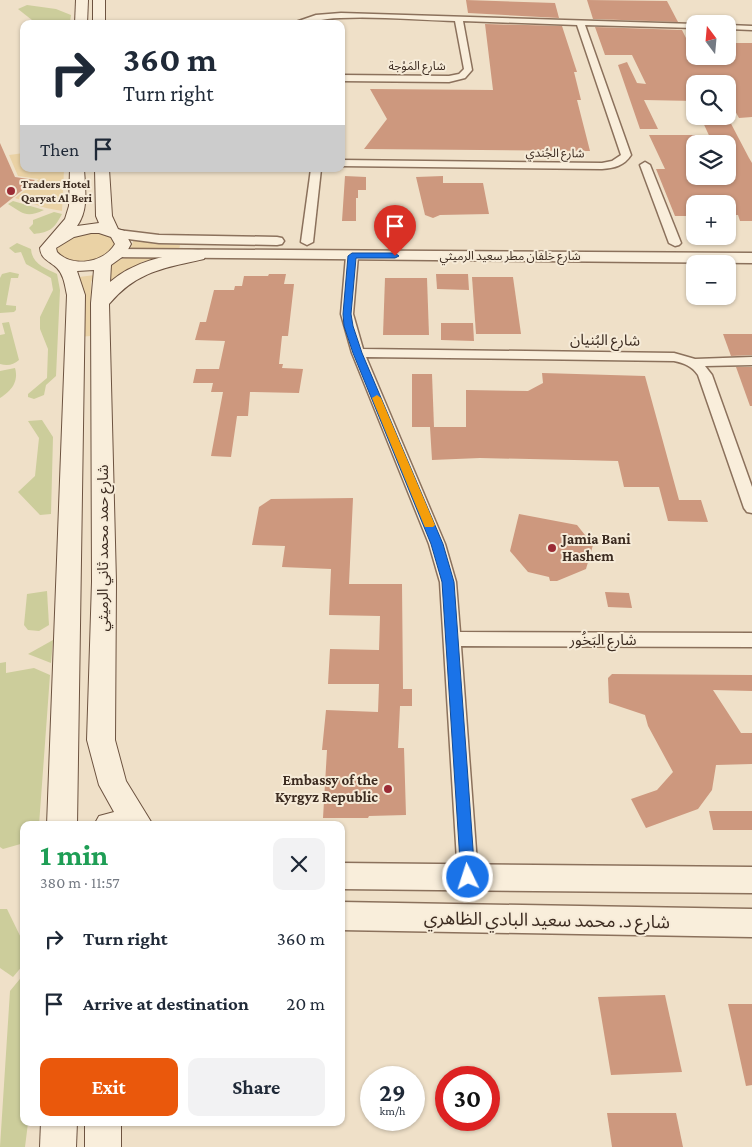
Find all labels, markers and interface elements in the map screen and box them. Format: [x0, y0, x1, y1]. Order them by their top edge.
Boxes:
north arrow [686, 15, 736, 65]
map controls [686, 15, 736, 305]
icon: right [40, 40, 105, 105]
text: 360 m [123, 40, 217, 79]
street label: شارع المَوْجة [388, 59, 446, 75]
button: search [686, 75, 736, 125]
text: Turn right [123, 81, 214, 106]
icon: arrive [89, 135, 117, 163]
button: layers [686, 135, 736, 185]
text: Then [40, 139, 79, 160]
street label: شارع الجُندي [525, 145, 585, 163]
place label: Traders Hotel Qaryat Al Beri [21, 177, 93, 205]
marker: Traders Hotel Qaryat Al Beri [5, 185, 17, 197]
button: + [686, 195, 736, 245]
pin [374, 205, 416, 256]
icon: arrive [381, 212, 409, 240]
street label: شارع خلفان مطر سعيد الرميثي [439, 249, 581, 266]
button: − [686, 255, 736, 305]
street label: شارع البُنيان [570, 331, 640, 353]
street label: شارع حمد محمد ثاني الرميثي [95, 464, 115, 631]
place label: Jamia Bani Hashem [560, 531, 631, 564]
marker: Jamia Bani Hashem [546, 542, 558, 554]
street label: شارع البَخُور [569, 631, 637, 652]
place label: Embassy of the Kyrgyz Republic [275, 772, 378, 805]
marker: Embassy of the Kyrgyz Republic [382, 783, 394, 795]
text: 1 min [40, 838, 108, 871]
button: close [273, 838, 325, 890]
position arrow [441, 850, 493, 902]
text: 380 m · 11:57 [40, 874, 120, 891]
street label: شارع د. محمد سعيد البادي الظاهري [424, 908, 670, 936]
icon: right [40, 925, 68, 953]
text: Turn right [83, 928, 168, 949]
text: 360 m [277, 928, 325, 949]
icon: arrive [40, 990, 68, 1018]
text: Arrive at destination [83, 993, 249, 1014]
text: 20 m [286, 993, 325, 1014]
button: Exit [40, 1058, 178, 1116]
button: Share [188, 1058, 325, 1116]
speed limit sign: 30 [435, 1066, 500, 1131]
text: 29 [379, 1079, 406, 1106]
text: km/h [380, 1104, 405, 1118]

